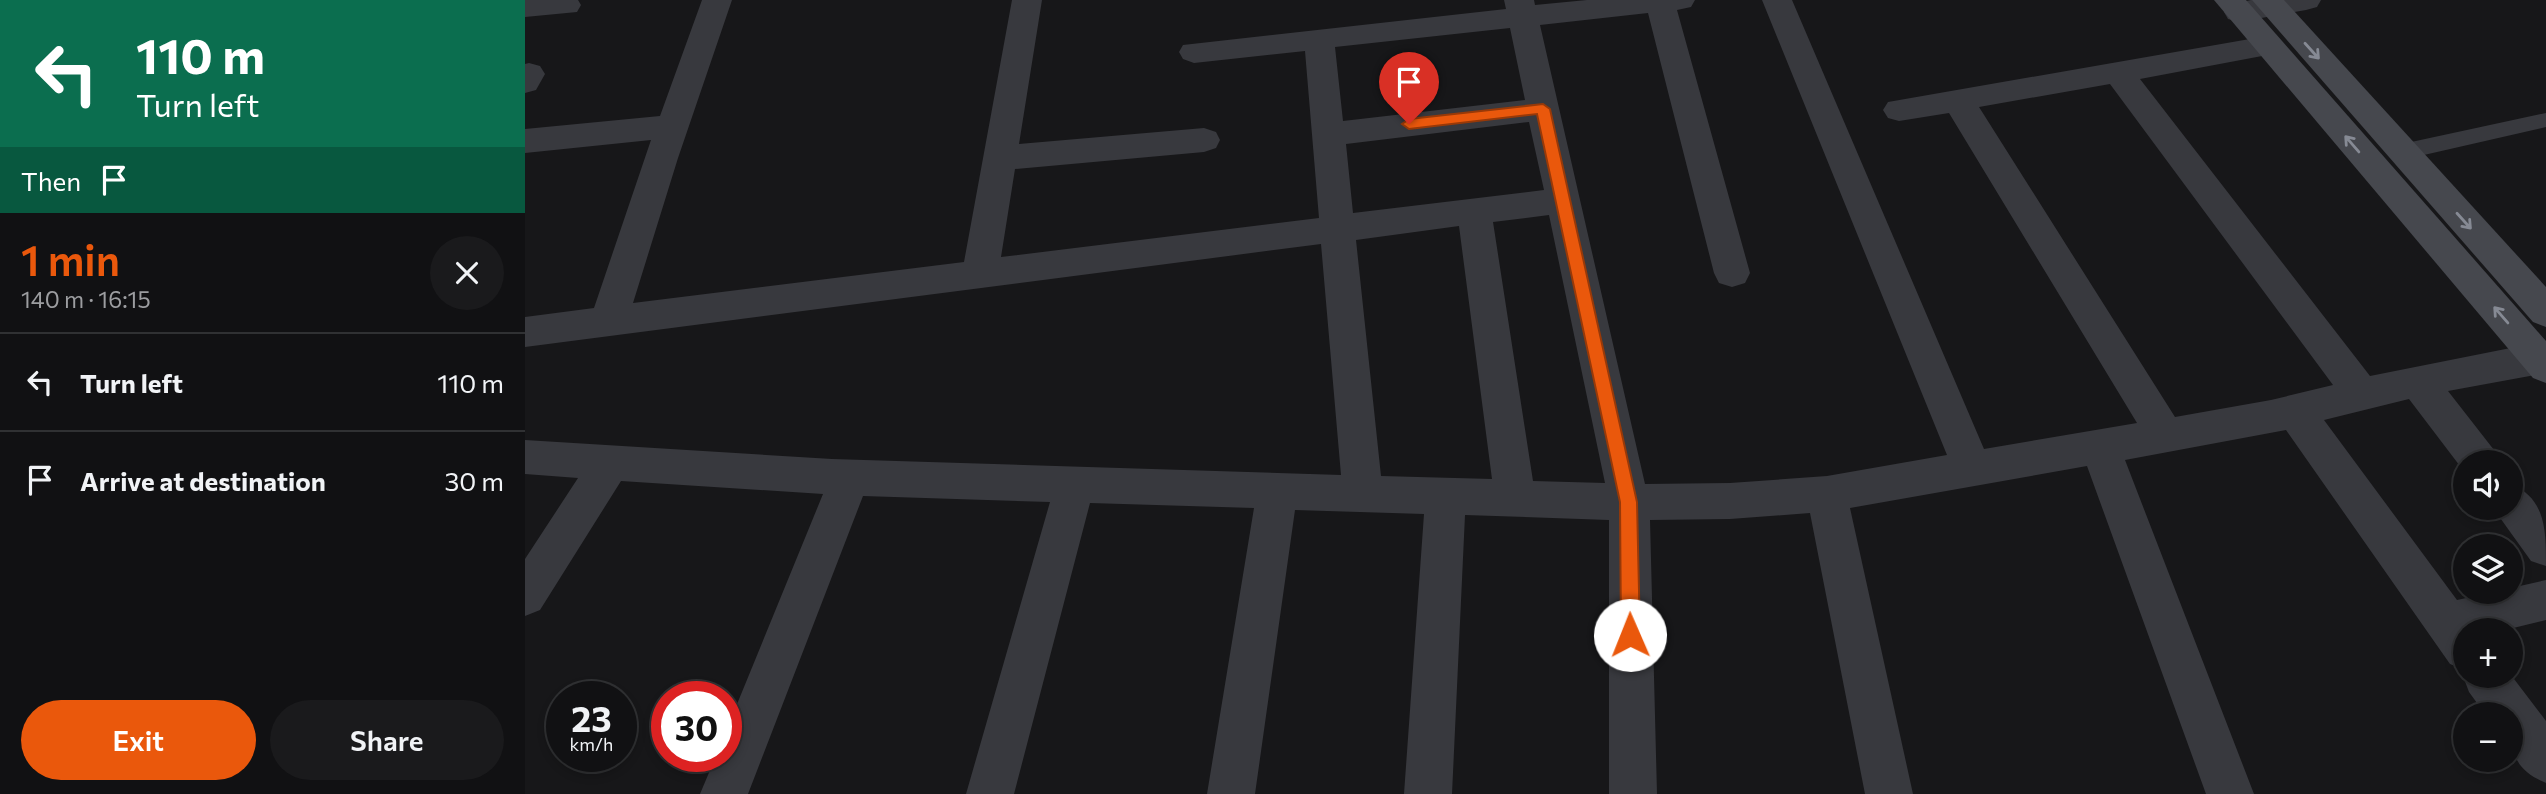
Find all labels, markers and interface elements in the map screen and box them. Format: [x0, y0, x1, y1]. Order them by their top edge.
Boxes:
text: 110 m [136, 24, 265, 84]
icon: left [21, 28, 112, 119]
one-way arrow [2304, 42, 2320, 60]
pin [1379, 52, 1439, 124]
icon: arrive [1390, 63, 1428, 101]
text: Turn left [136, 84, 260, 124]
one-way arrow [2344, 135, 2360, 153]
icon: arrive [95, 161, 133, 199]
text: Then [21, 165, 81, 196]
one-way arrow [2455, 212, 2472, 229]
text: 1 min [21, 233, 120, 285]
button: close [430, 236, 504, 310]
text: 140 m · 16:15 [21, 285, 151, 313]
one-way arrow [2493, 306, 2509, 324]
icon: left [21, 363, 59, 401]
text: Turn left [80, 367, 183, 398]
text: 110 m [437, 367, 504, 398]
map controls [2453, 450, 2523, 772]
button: sound [2453, 450, 2523, 520]
icon: arrive [21, 461, 59, 499]
text: Arrive at destination [80, 465, 326, 496]
text: 30 m [445, 465, 504, 496]
button: layers [2453, 534, 2523, 604]
position arrow [1593, 598, 1667, 672]
button: + [2453, 618, 2523, 688]
speed limit sign: 30 [651, 681, 742, 772]
text: 23 [571, 696, 612, 739]
button: Exit [21, 700, 256, 780]
button: Share [270, 700, 504, 780]
button: − [2453, 702, 2523, 772]
text: km/h [570, 733, 613, 755]

